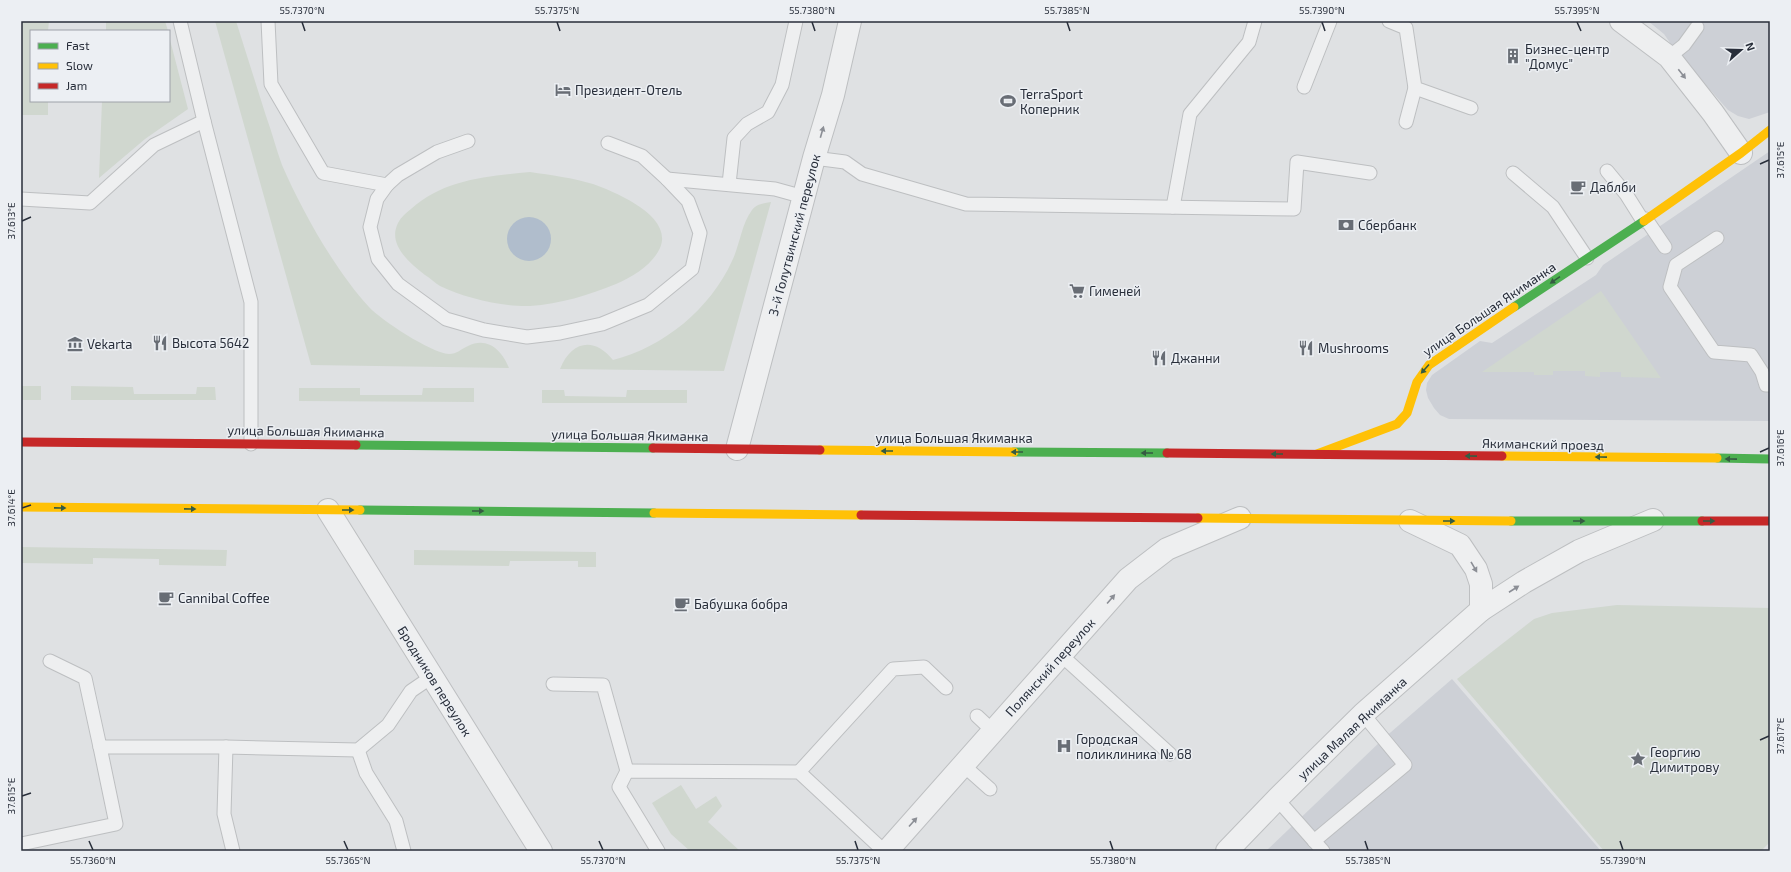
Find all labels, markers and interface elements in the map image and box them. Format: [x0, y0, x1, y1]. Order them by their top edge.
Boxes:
text: 55.7370°N [279, 4, 325, 16]
text: 55.7375°N [535, 4, 579, 16]
text: 55.7380°N [789, 4, 835, 16]
text: 55.7385°N [1044, 4, 1090, 16]
text: 55.7390°N [1299, 4, 1345, 16]
text: 55.7395°N [1554, 4, 1600, 16]
legend [30, 30, 170, 102]
north arrow [1721, 30, 1761, 70]
text: Fast [66, 38, 90, 52]
text: N [1743, 40, 1758, 52]
place label: Бизнес-центр "Домус" [1525, 41, 1610, 72]
building icon: Бизнес-центр "Домус" [1504, 47, 1522, 65]
text: Slow [66, 58, 93, 72]
one-way arrow [1678, 68, 1687, 79]
text: Jam [66, 78, 87, 92]
hotel icon: Президент-Отель [554, 81, 572, 99]
place label: Президент-Отель [575, 82, 683, 98]
place label: TerraSport Коперник [1020, 86, 1083, 117]
sports icon: TerraSport Коперник [999, 92, 1017, 110]
one-way arrow [819, 126, 825, 138]
text: 37.615°E [1774, 141, 1786, 178]
street label: 3-й Голутвинский переулок [765, 152, 823, 318]
cafe icon: Даблби [1569, 178, 1587, 196]
place label: Даблби [1590, 179, 1636, 195]
text: 37.613°E [5, 202, 17, 240]
bank icon: Сбербанк [1337, 216, 1355, 234]
place label: Сбербанк [1358, 217, 1417, 233]
street label: улица Большая Якиманка [1419, 258, 1559, 360]
one-way arrow [1549, 276, 1561, 283]
supermarket icon: Гименей [1068, 282, 1086, 300]
place label: Гименей [1089, 283, 1141, 299]
restaurant icon: Высота 5642 [151, 334, 169, 352]
museum icon: Vekarta [66, 335, 84, 353]
place label: Высота 5642 [172, 335, 249, 351]
place label: Vekarta [87, 336, 132, 352]
restaurant icon: Mushrooms [1297, 339, 1315, 357]
place label: Mushrooms [1318, 340, 1389, 356]
restaurant icon: Джанни [1150, 349, 1168, 367]
place label: Джанни [1171, 350, 1220, 366]
one-way arrow [1421, 364, 1430, 374]
street label: улица Большая Якиманка [227, 422, 385, 440]
street label: улица Большая Якиманка [551, 426, 709, 444]
text: 37.616°E [1774, 429, 1786, 467]
street label: улица Большая Якиманка [875, 430, 1033, 446]
street label: Якиманский проезд [1482, 435, 1605, 453]
one-way arrow [881, 447, 893, 454]
one-way arrow [1010, 449, 1023, 455]
one-way arrow [1140, 450, 1153, 456]
one-way arrow [1270, 451, 1283, 457]
one-way arrow [1464, 453, 1477, 459]
one-way arrow [1594, 454, 1607, 460]
one-way arrow [1724, 456, 1737, 462]
text: 37.614°E [5, 489, 17, 527]
one-way arrow [54, 505, 67, 511]
one-way arrow [184, 506, 197, 512]
one-way arrow [342, 507, 354, 514]
one-way arrow [472, 508, 485, 514]
one-way arrow [1443, 518, 1456, 524]
one-way arrow [1573, 518, 1586, 524]
one-way arrow [1703, 518, 1716, 524]
one-way arrow [1470, 561, 1477, 572]
one-way arrow [1508, 585, 1519, 592]
cafe icon: Cannibal Coffee [157, 589, 175, 607]
place label: Cannibal Coffee [178, 590, 270, 606]
one-way arrow [1106, 594, 1115, 604]
cafe icon: Бабушка бобра [673, 595, 691, 613]
place label: Бабушка бобра [694, 596, 788, 612]
street label: Полянский переулок [1002, 615, 1098, 719]
street label: Бродников переулок [395, 623, 475, 739]
street label: улица Малая Якиманка [1294, 673, 1410, 783]
text: 37.617°E [1774, 717, 1786, 754]
place label: Городская поликлиника № 68 [1076, 731, 1192, 762]
hospital icon: Городская поликлиника № 68 [1055, 737, 1073, 755]
place label: Георгию Димитрову [1650, 744, 1719, 775]
place icon: Георгию Димитрову [1629, 750, 1647, 768]
text: 37.615°E [5, 777, 17, 814]
one-way arrow [908, 817, 918, 827]
text: 55.7360°N [70, 854, 116, 866]
text: 55.7365°N [325, 854, 371, 866]
text: 55.7370°N [580, 854, 626, 866]
text: 55.7375°N [836, 854, 880, 866]
text: 55.7380°N [1090, 854, 1136, 866]
text: 55.7385°N [1345, 854, 1391, 866]
text: 55.7390°N [1600, 854, 1646, 866]

